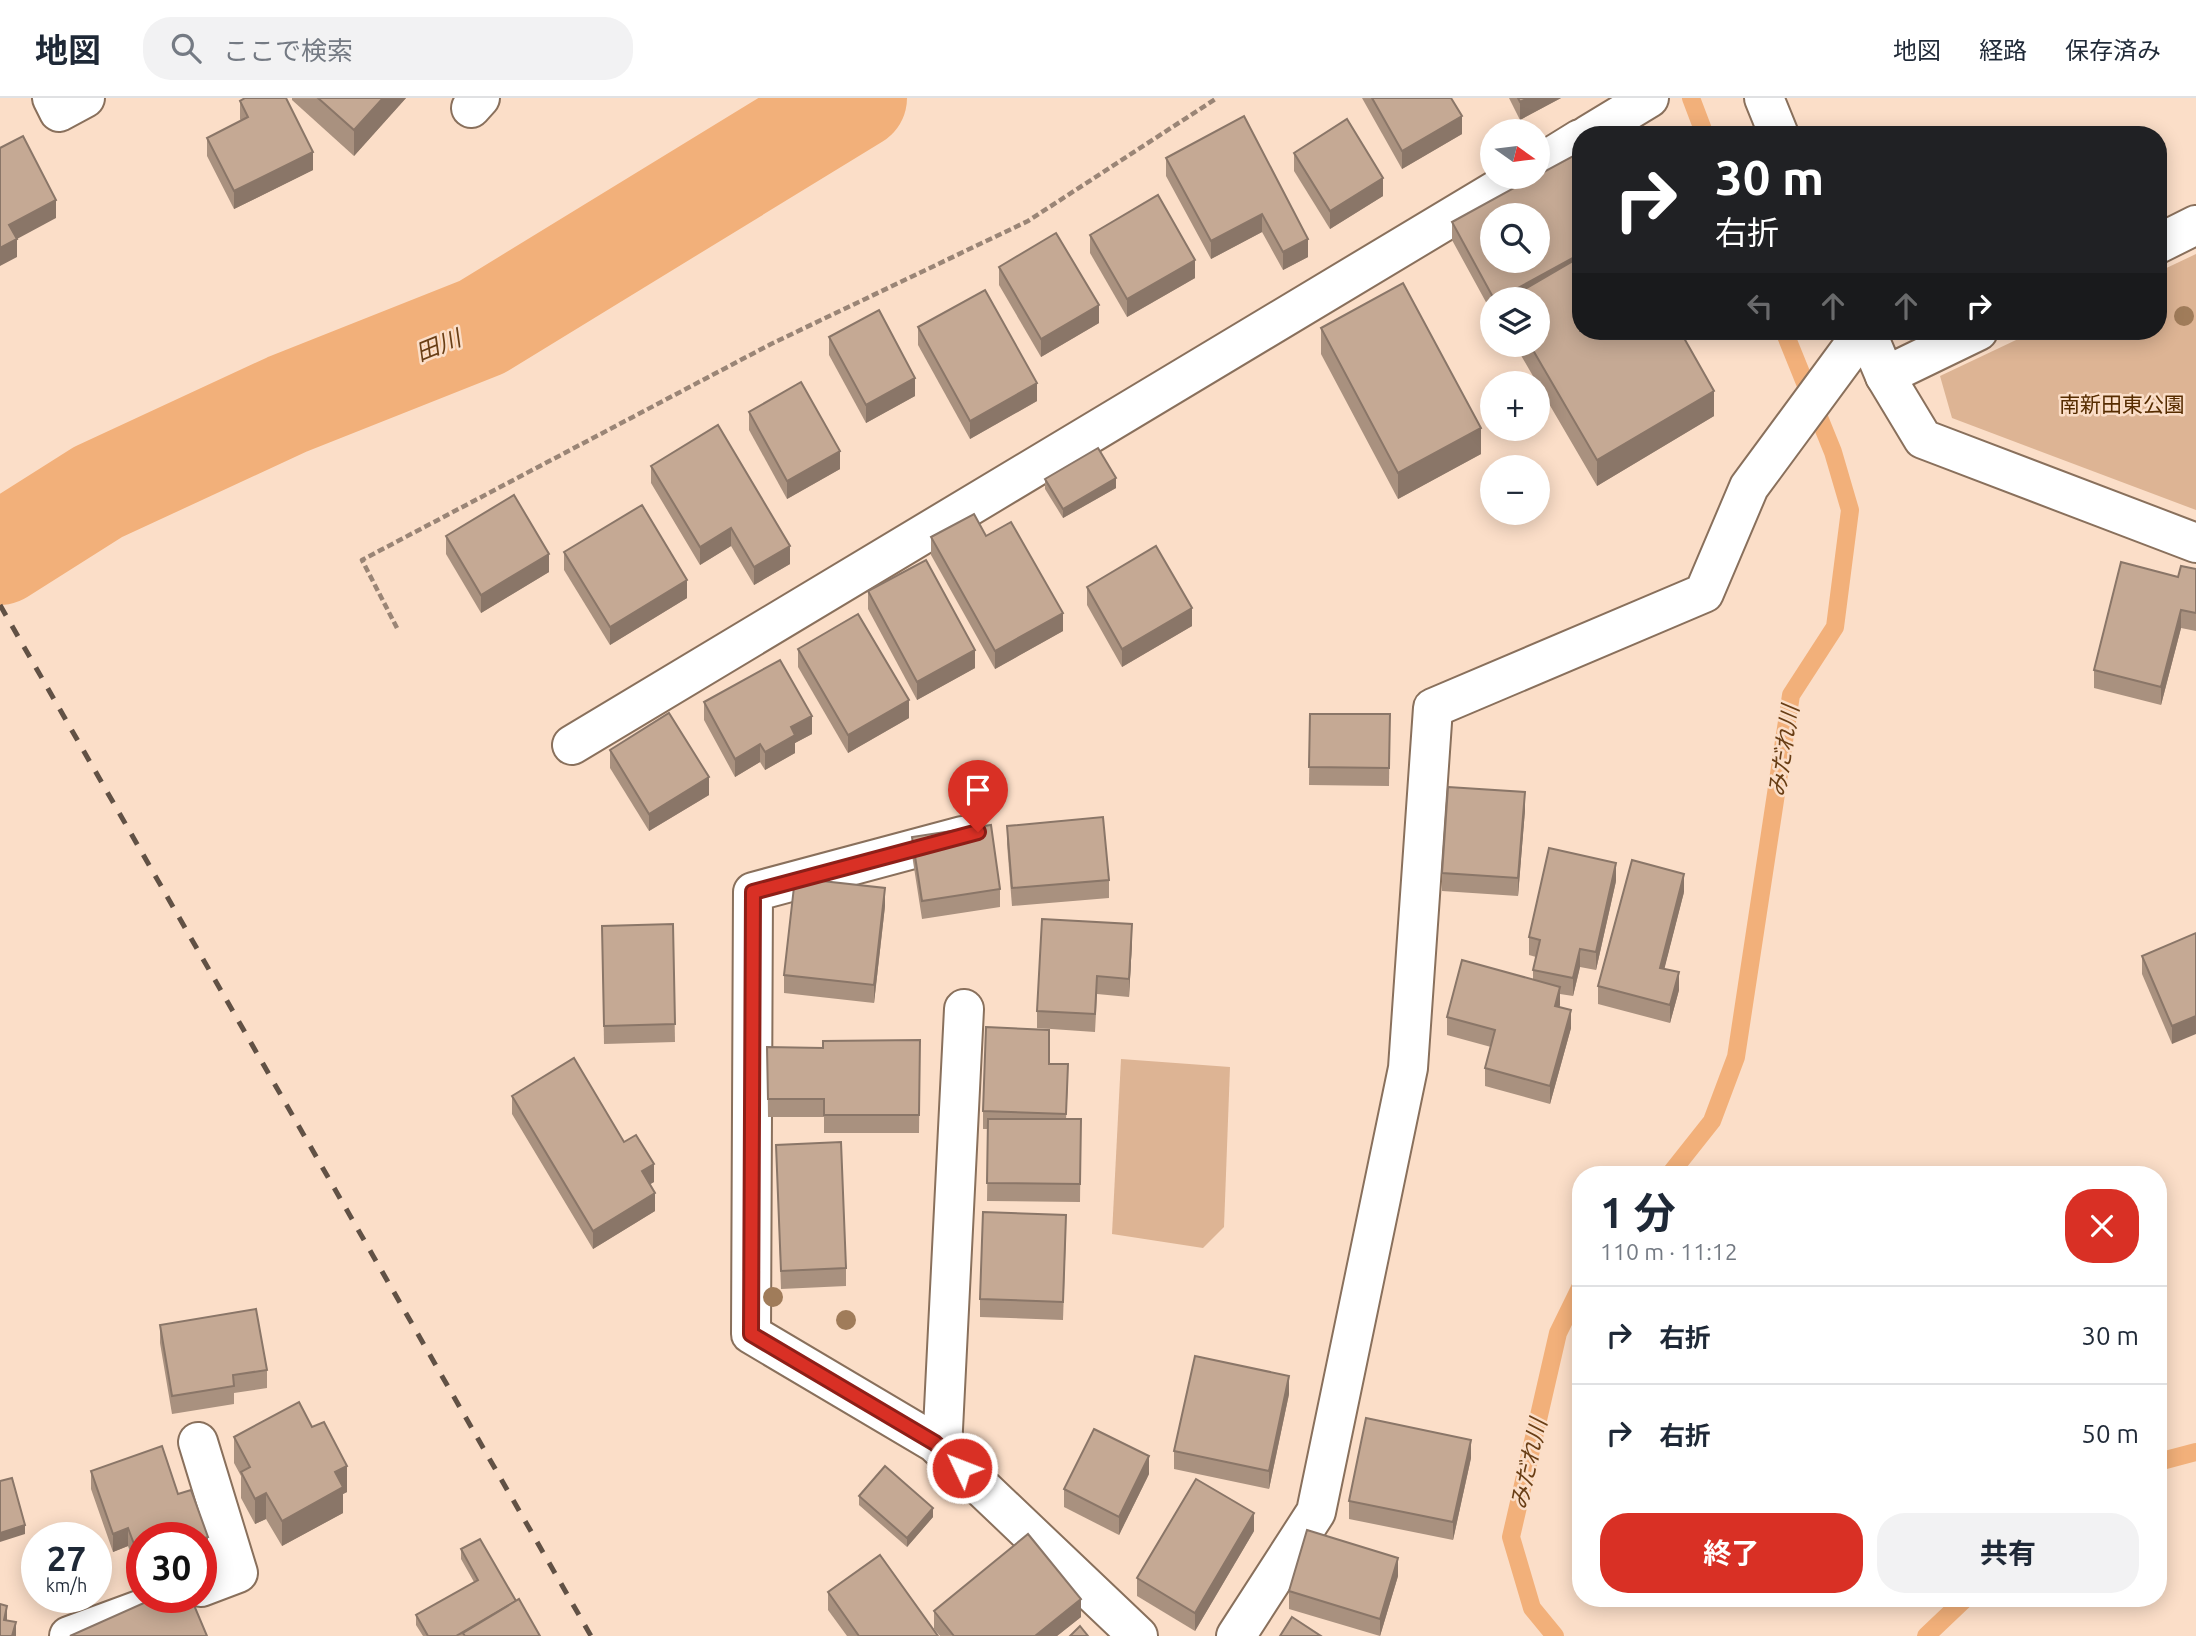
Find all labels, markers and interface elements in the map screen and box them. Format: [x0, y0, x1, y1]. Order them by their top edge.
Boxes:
search box [143, 17, 633, 80]
icon: search [167, 29, 205, 67]
text: 地図 [35, 31, 101, 68]
text: ここで検索 [223, 36, 353, 65]
text: 地図 [1893, 37, 1941, 64]
text: 経路 [1979, 37, 2027, 64]
text: 保存済み [2065, 37, 2161, 64]
north arrow [1480, 119, 1550, 189]
map controls [1480, 119, 1550, 525]
text: 30 m [1715, 149, 1824, 204]
icon: right [1600, 154, 1691, 245]
button: search [1480, 203, 1550, 273]
text: 右折 [1715, 214, 1779, 250]
button: layers [1480, 287, 1550, 357]
icon: left [1741, 287, 1779, 325]
icon: ahead [1814, 287, 1852, 325]
icon: ahead [1887, 287, 1925, 325]
icon: right [1960, 287, 1998, 325]
water label: 田川 [412, 324, 467, 365]
button: + [1480, 371, 1550, 441]
park label: 南新田東公園 [2059, 392, 2185, 416]
button: − [1480, 455, 1550, 525]
water label: みだれ川 [1763, 701, 1803, 798]
pin [948, 760, 1008, 832]
icon: arrive [959, 771, 997, 809]
text: 1 分 [1600, 1189, 1676, 1236]
button: close [2065, 1189, 2139, 1263]
text: 110 m · 11:12 [1600, 1239, 1738, 1264]
icon: right [1600, 1316, 1638, 1354]
text: 30 m [2081, 1321, 2139, 1350]
text: 右折 [1659, 1323, 1711, 1352]
water label: みだれ川 [1505, 1413, 1551, 1512]
icon: right [1600, 1414, 1638, 1452]
text: 50 m [2081, 1419, 2139, 1448]
text: 右折 [1659, 1421, 1711, 1450]
position arrow [925, 1431, 999, 1505]
button: 終了 [1600, 1513, 1863, 1593]
button: 共有 [1877, 1513, 2139, 1593]
speed limit sign: 30 [126, 1522, 217, 1613]
text: 27 [47, 1538, 86, 1578]
text: km/h [46, 1575, 87, 1595]

